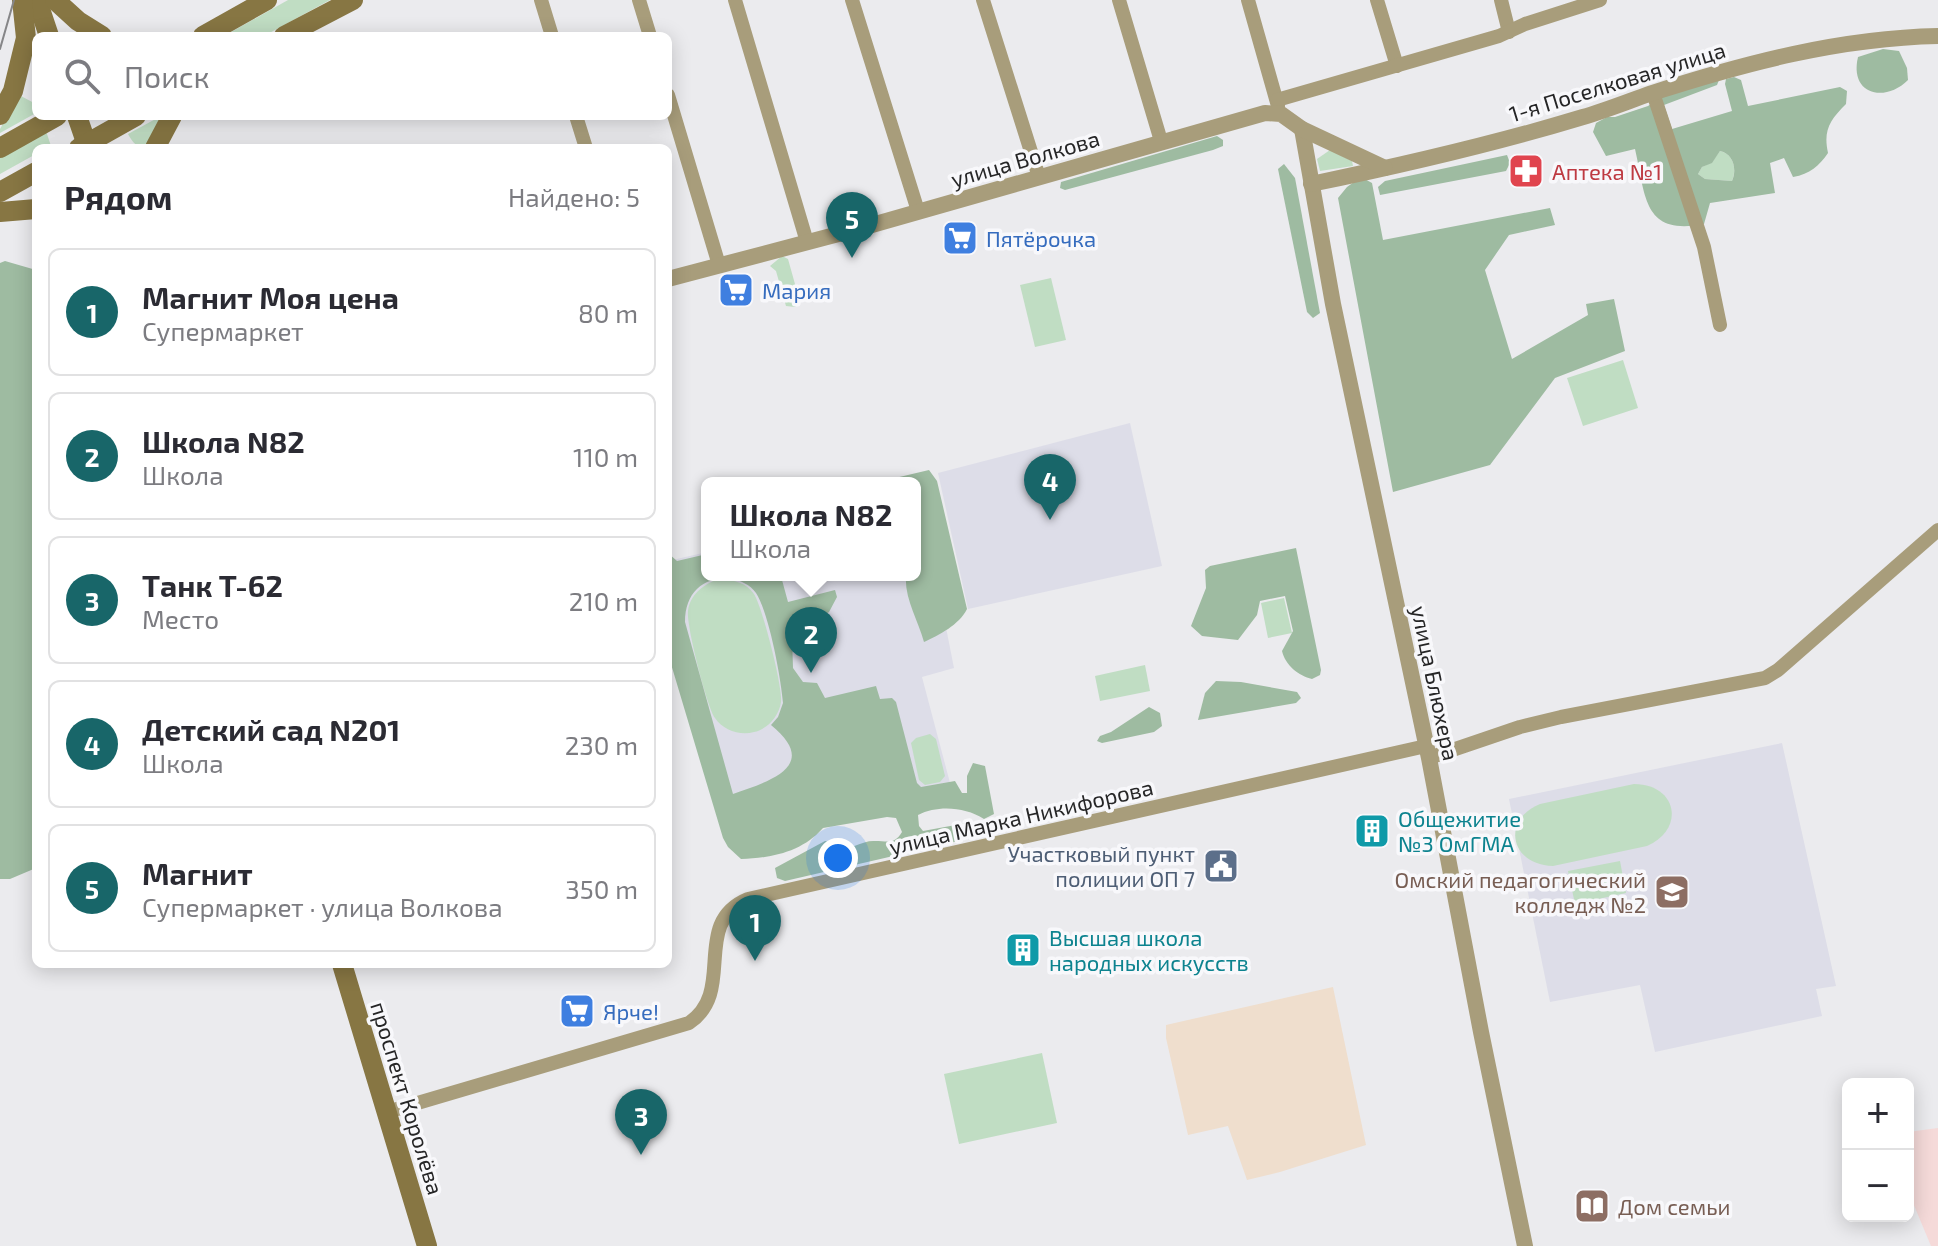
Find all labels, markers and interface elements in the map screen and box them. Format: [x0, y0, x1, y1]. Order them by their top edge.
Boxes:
search box [32, 32, 672, 120]
street label: 1-я Поселковая улица [1506, 36, 1728, 127]
icon: search [60, 54, 104, 98]
text: Поиск [124, 58, 210, 94]
street label: улица Волкова [948, 124, 1103, 193]
pharmacy icon: Аптека №1 [1507, 152, 1545, 190]
place label: Аптека №1 [1552, 158, 1662, 184]
text: Рядом [64, 176, 172, 217]
text: Найдено: 5 [508, 181, 640, 212]
pin: 5 [826, 192, 878, 258]
supermarket icon: Пятёрочка [941, 219, 979, 257]
place label: Пятёрочка [986, 225, 1096, 251]
supermarket icon: Мария [717, 271, 755, 309]
place label: Мария [762, 277, 831, 303]
text: Магнит Моя цена [142, 279, 399, 315]
text: 1 [86, 297, 98, 328]
text: 80 m [578, 297, 638, 328]
text: Супермаркет [142, 315, 304, 346]
text: Школа N82 [142, 423, 305, 459]
text: 2 [84, 441, 100, 472]
text: 110 m [573, 441, 638, 472]
pin: 4 [1024, 454, 1076, 520]
text: Школа [142, 459, 224, 490]
popup [701, 477, 921, 581]
text: Школа N82 [730, 496, 892, 532]
text: Школа [730, 532, 811, 563]
text: Танк Т-62 [142, 567, 283, 603]
text: 3 [85, 585, 99, 616]
text: 210 m [569, 585, 638, 616]
text: Место [142, 603, 219, 634]
street label: улица Блюхера [1406, 603, 1465, 763]
pin: 2 [785, 607, 837, 673]
text: Детский сад N201 [142, 711, 400, 747]
text: 4 [84, 729, 100, 760]
text: 230 m [565, 729, 638, 760]
text: Школа [142, 747, 224, 778]
street label: улица Марка Никифорова [887, 773, 1156, 860]
place label: Общежитие №3 ОмГМА [1398, 805, 1521, 856]
building icon: Общежитие №3 ОмГМА [1353, 812, 1391, 850]
your location [818, 838, 858, 878]
place label: Участковый пункт полиции ОП 7 [1008, 840, 1195, 891]
public building icon: Участковый пункт полиции ОП 7 [1202, 847, 1240, 885]
text: Магнит [142, 855, 253, 891]
place label: Омский педагогический колледж №2 [1395, 866, 1646, 917]
text: 5 [85, 873, 99, 904]
text: 350 m [565, 873, 638, 904]
school or university icon: Омский педагогический колледж №2 [1653, 873, 1691, 911]
text: Супермаркет · улица Волкова [142, 891, 503, 922]
pin: 1 [729, 895, 781, 961]
place label: Высшая школа народных искусств [1049, 924, 1249, 976]
building icon: Высшая школа народных искусств [1004, 931, 1042, 969]
supermarket icon: Ярче! [558, 992, 596, 1030]
street label: проспект Королёва [366, 998, 450, 1198]
place label: Ярче! [603, 998, 659, 1024]
map controls [1842, 1078, 1914, 1222]
button: + [1842, 1078, 1914, 1150]
pin: 3 [615, 1089, 667, 1155]
button: − [1842, 1150, 1914, 1222]
library icon: Дом семьи [1573, 1187, 1611, 1225]
place label: Дом семьи [1618, 1193, 1730, 1219]

